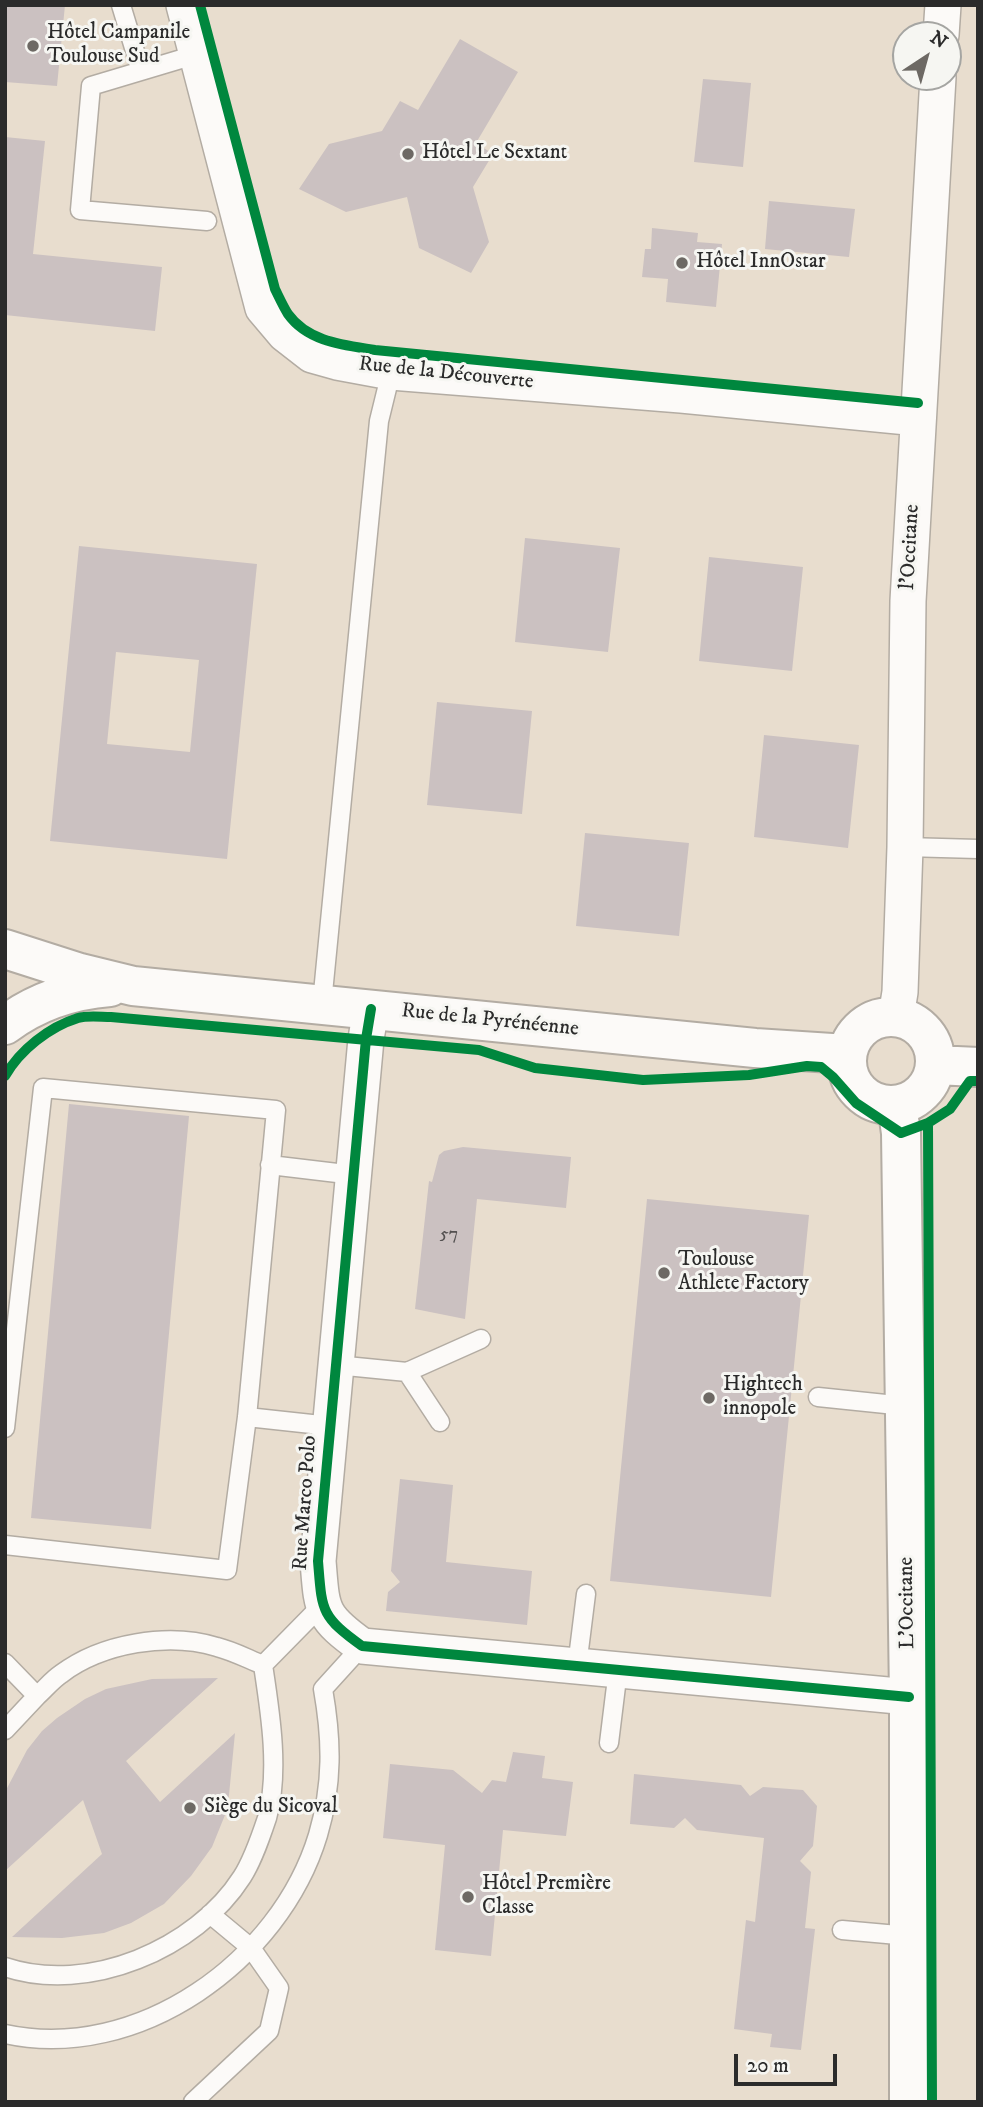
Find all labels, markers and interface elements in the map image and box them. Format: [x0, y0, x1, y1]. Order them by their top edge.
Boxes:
place label: Hôtel Campanile Toulouse Sud [47, 21, 190, 71]
north arrow [892, 21, 962, 91]
text: N [925, 26, 952, 54]
marker: Hôtel Campanile Toulouse Sud [25, 38, 41, 54]
place label: Hôtel Le Sextant [422, 141, 567, 167]
marker: Hôtel Le Sextant [400, 146, 416, 162]
place label: Hôtel InnOstar [696, 250, 826, 276]
marker: Hôtel InnOstar [674, 255, 690, 271]
street label: Rue de la Découverte [357, 352, 535, 396]
street label: l'Occitane [896, 504, 926, 590]
street label: Rue de la Pyrénéenne [400, 999, 580, 1043]
house number: 57 [440, 1224, 458, 1246]
place label: Toulouse Athlete Factory [678, 1248, 809, 1298]
marker: Toulouse Athlete Factory [656, 1265, 672, 1281]
place label: Hightech innopole [723, 1373, 803, 1423]
marker: Hightech innopole [701, 1390, 717, 1406]
street label: Rue Marco Polo [289, 1435, 323, 1571]
street label: L'Occitane [895, 1557, 921, 1649]
place label: Siège du Sicoval [204, 1795, 338, 1821]
marker: Siège du Sicoval [182, 1800, 198, 1816]
place label: Hôtel Première Classe [482, 1872, 611, 1922]
marker: Hôtel Première Classe [460, 1889, 476, 1905]
scale bar [738, 2040, 841, 2084]
text: 20 m [747, 2053, 789, 2079]

